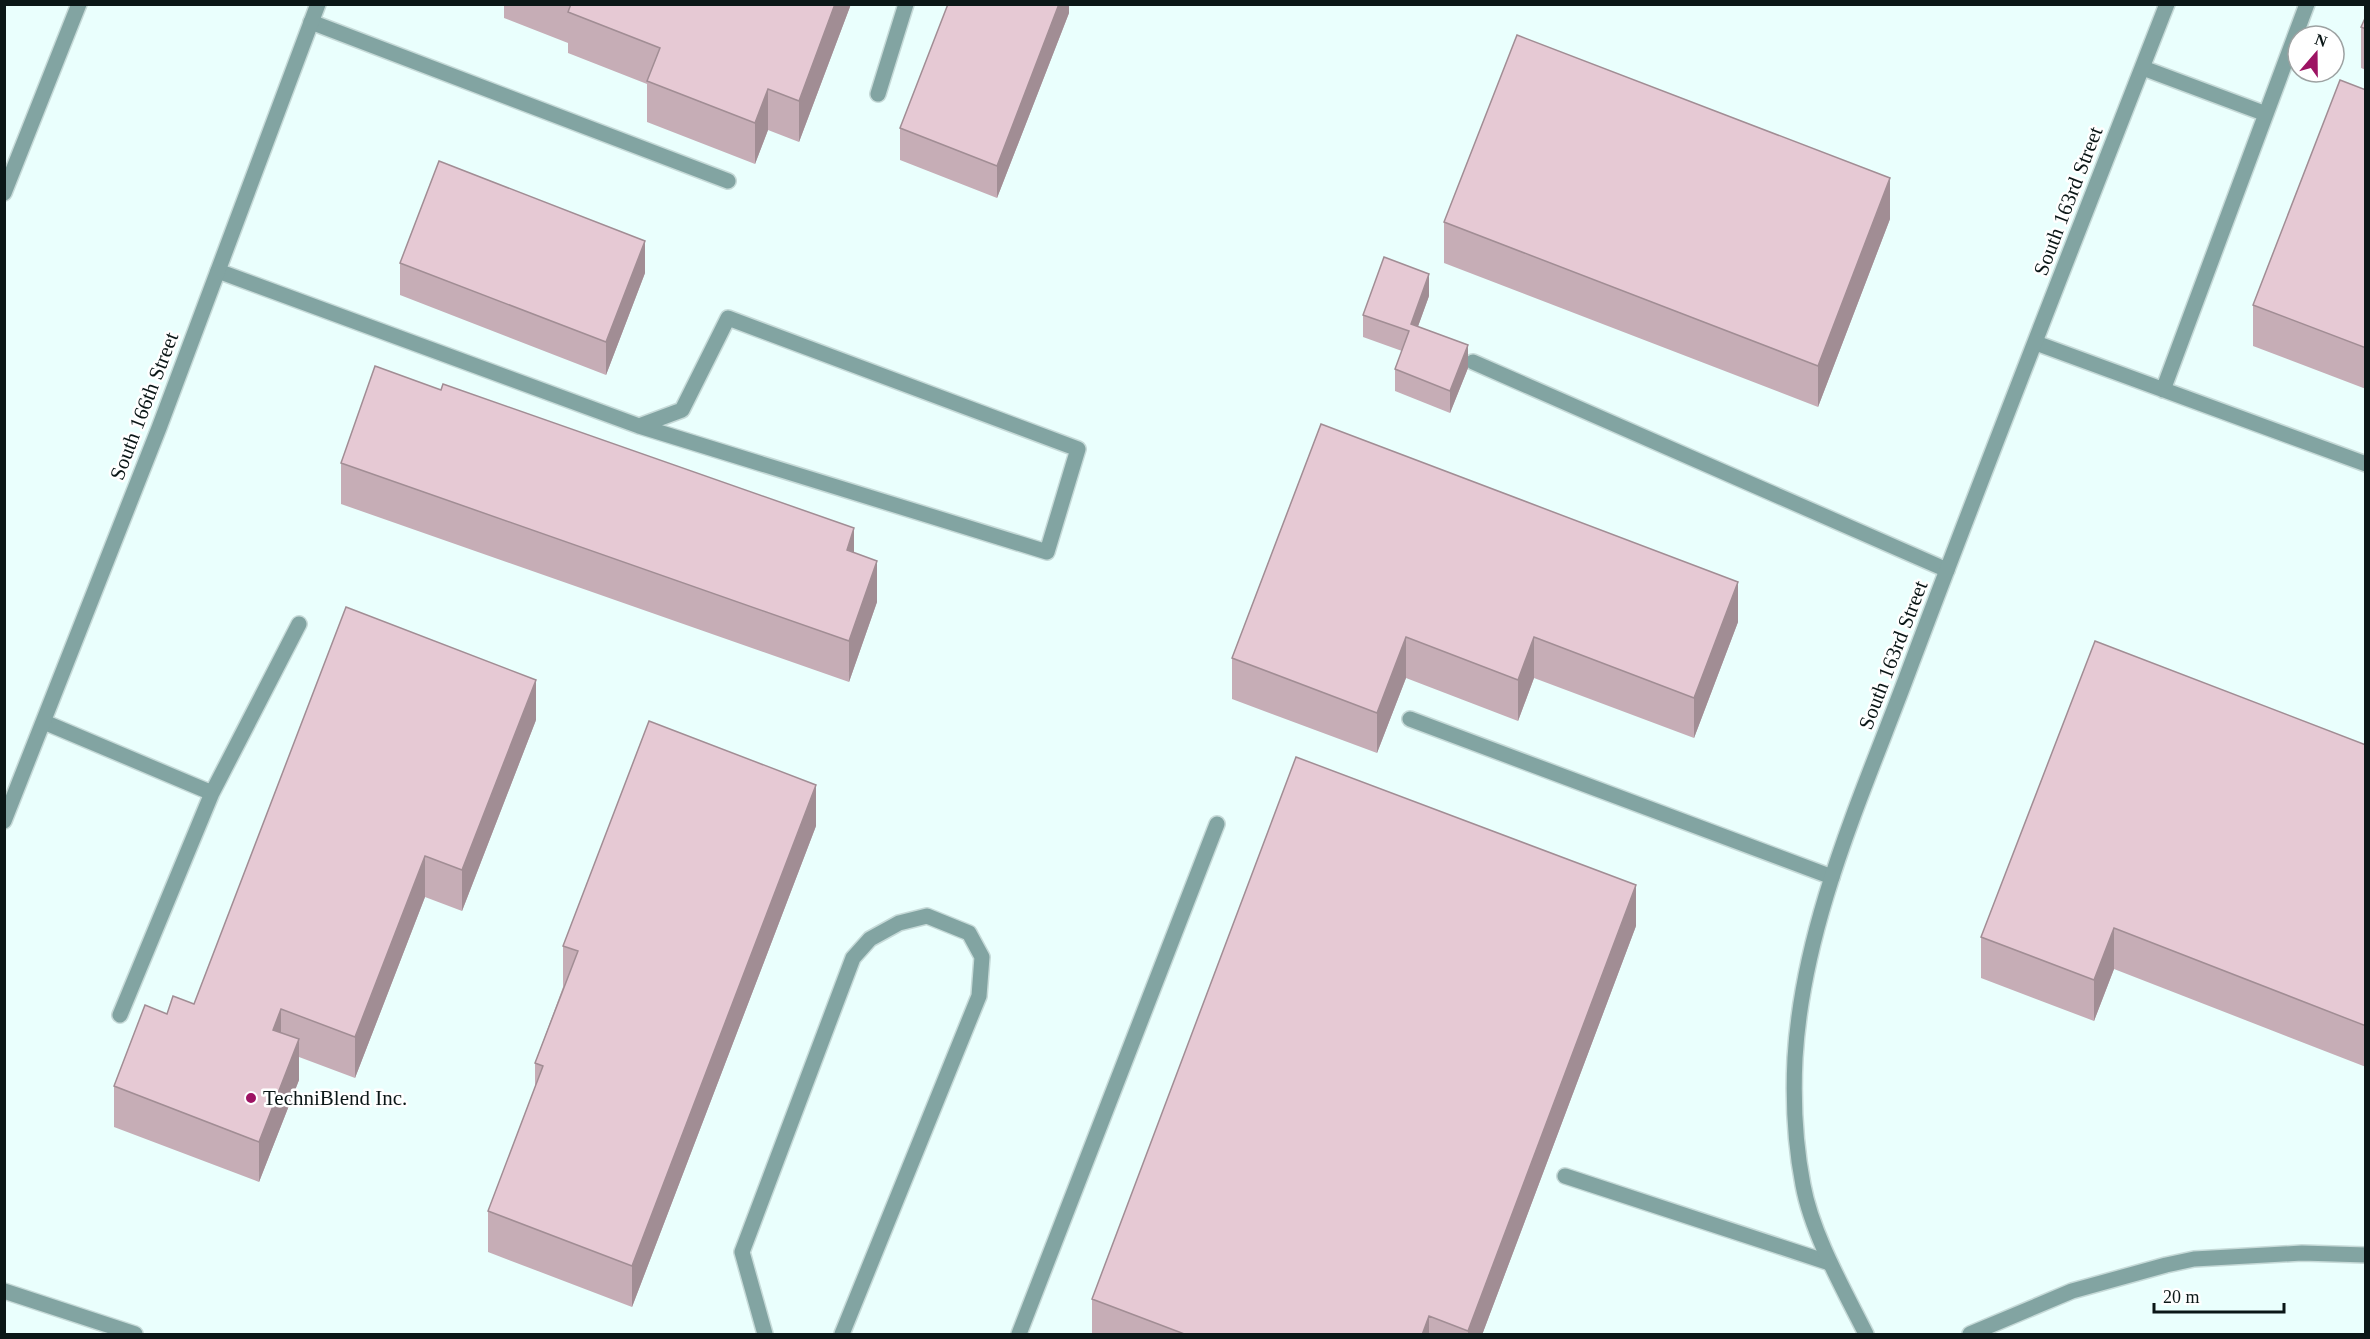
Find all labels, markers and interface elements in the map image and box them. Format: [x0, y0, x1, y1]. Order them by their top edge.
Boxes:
north arrow [2286, 24, 2346, 84]
text: N [2313, 30, 2330, 50]
street label: South 163rd Street [2029, 123, 2107, 279]
street label: South 166th Street [105, 329, 183, 483]
street label: South 163rd Street [1854, 577, 1932, 733]
place label: TechniBlend Inc. [263, 1086, 407, 1110]
marker: TechniBlend Inc. [244, 1091, 258, 1105]
scale bar [2154, 1276, 2284, 1314]
text: 20 m [2163, 1287, 2200, 1307]

